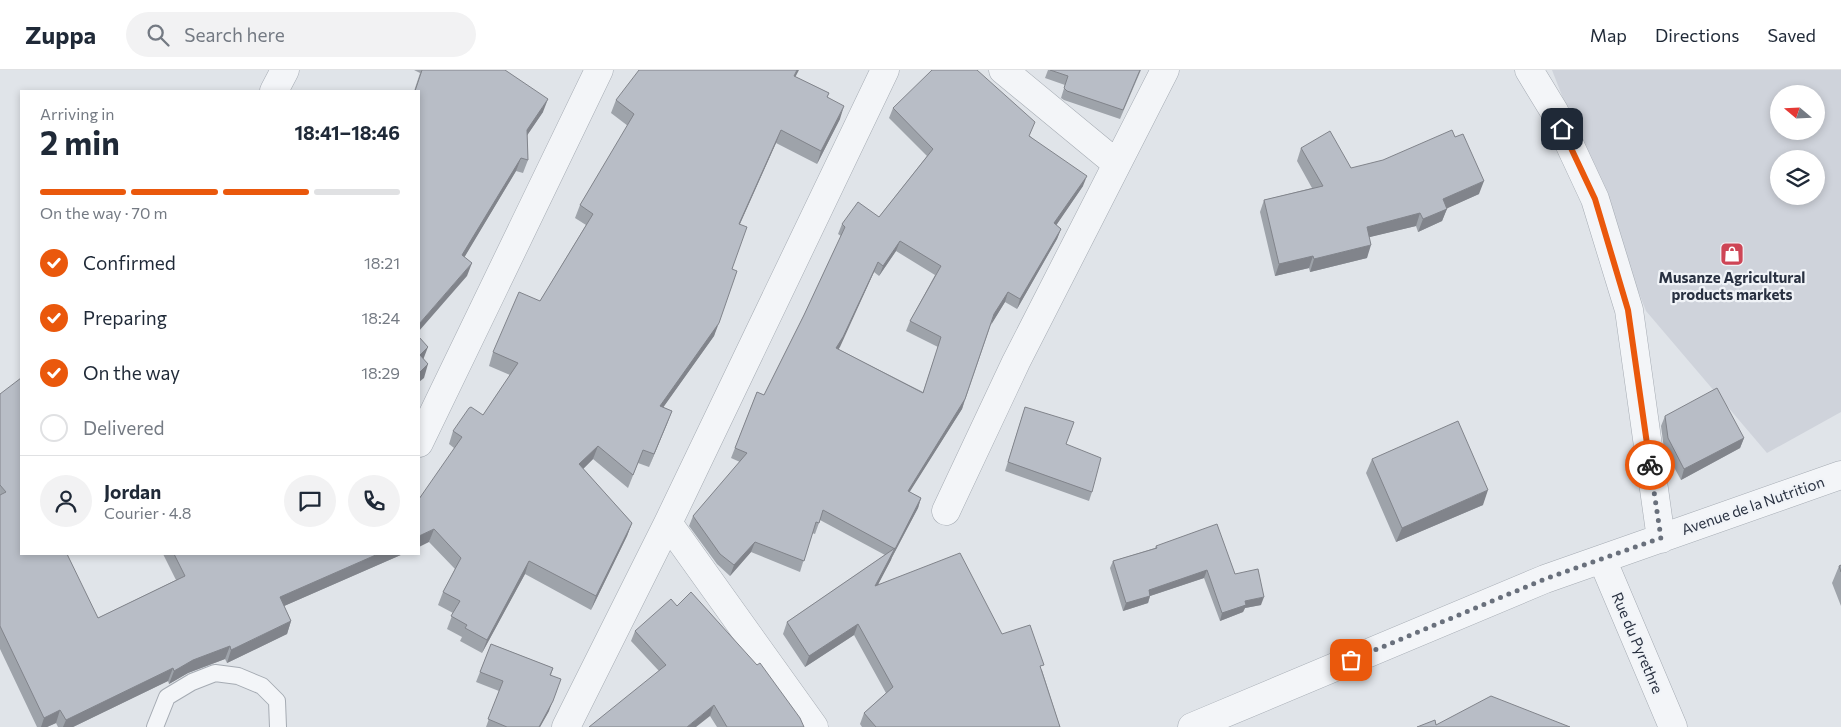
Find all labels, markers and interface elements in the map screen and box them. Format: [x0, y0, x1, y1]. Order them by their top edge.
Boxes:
search box [126, 12, 476, 57]
text: Zuppa [25, 20, 96, 49]
icon: search [144, 21, 172, 49]
text: Search here [184, 23, 285, 46]
text: Map [1590, 24, 1627, 46]
text: Directions [1655, 24, 1739, 46]
text: Saved [1767, 24, 1816, 46]
north arrow [1770, 85, 1825, 140]
map controls [1770, 85, 1825, 205]
text: Arriving in [40, 104, 114, 123]
pin [1541, 108, 1583, 150]
icon: home [1548, 115, 1576, 143]
text: 18:41–18:46 [295, 121, 400, 144]
text: 2 min [40, 122, 120, 162]
button: layers [1770, 150, 1825, 205]
text: On the way · 70 m [40, 203, 167, 222]
shop icon: Musanze Agricultural products markets [1719, 241, 1745, 267]
icon: check [40, 249, 68, 277]
text: Confirmed [83, 251, 176, 274]
text: 18:21 [364, 253, 400, 272]
place label: Musanze Agricultural products markets [1659, 268, 1805, 303]
icon: check [40, 304, 68, 332]
text: Preparing [83, 306, 167, 329]
text: 18:24 [361, 308, 400, 327]
icon: check [40, 359, 68, 387]
text: On the way [83, 361, 180, 384]
text: 18:29 [361, 363, 400, 382]
text: Delivered [83, 416, 164, 439]
courier [1625, 440, 1675, 490]
icon: bike [1636, 451, 1664, 479]
street label: Avenue de la Nutrition [1679, 472, 1827, 538]
button: person [40, 475, 92, 527]
button: chat [284, 475, 336, 527]
button: phone [348, 475, 400, 527]
text: Jordan [104, 480, 161, 503]
text: Courier · 4.8 [104, 503, 191, 522]
street label: Rue du Pyrethre [1609, 589, 1667, 696]
pin [1330, 639, 1372, 681]
icon: bag [1337, 646, 1365, 674]

